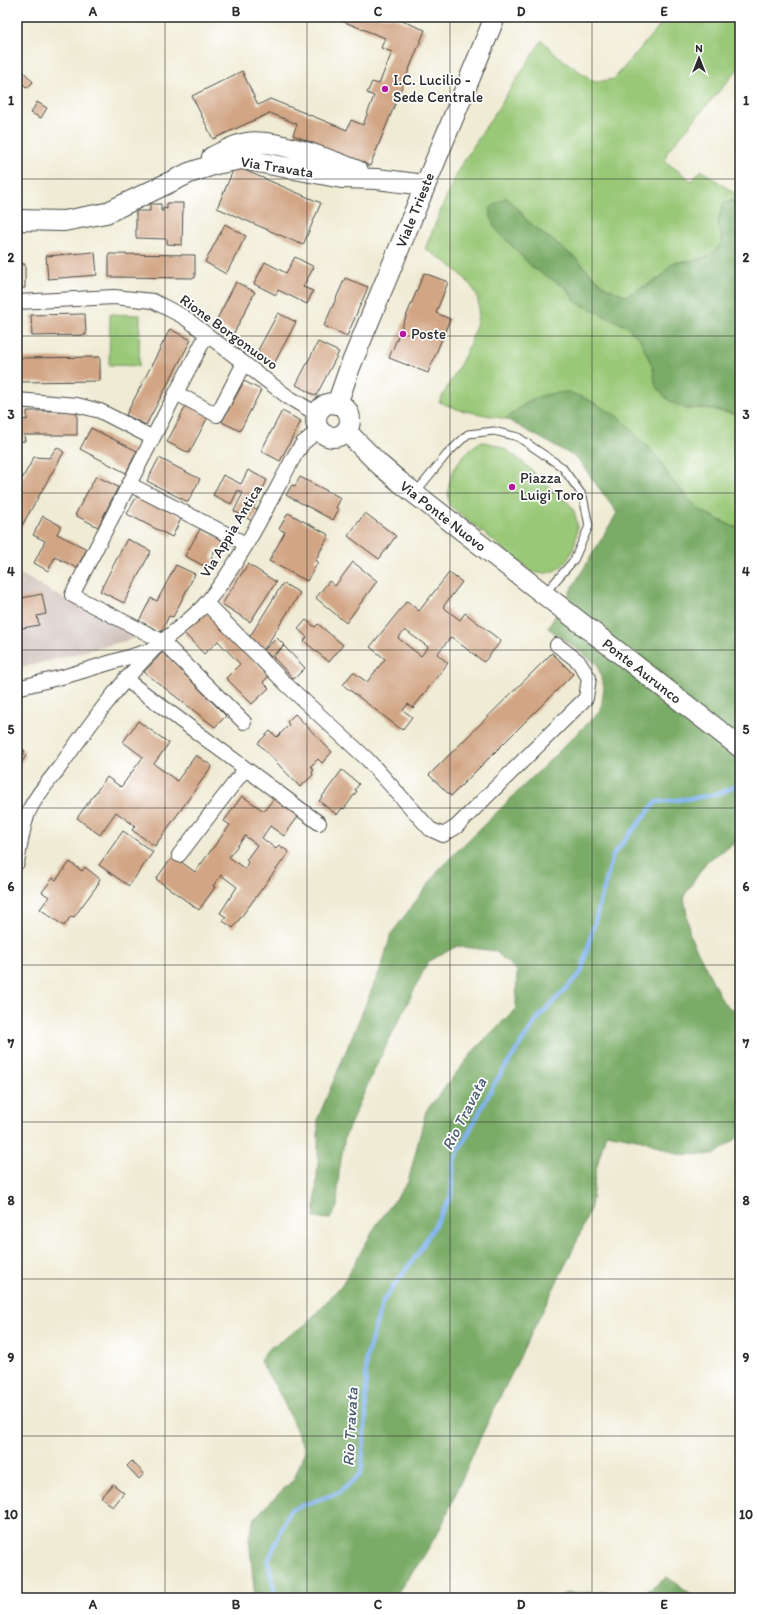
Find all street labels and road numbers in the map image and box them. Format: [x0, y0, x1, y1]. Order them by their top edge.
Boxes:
street label: Via Travata [239, 152, 315, 182]
street label: Viale Trieste [392, 170, 438, 250]
street label: Rione Borgonuovo [176, 290, 282, 374]
street label: Via Ponte Nuovo [396, 477, 490, 555]
street label: Via Appia Antica [196, 481, 266, 581]
street label: Ponte Aurunco [599, 635, 685, 707]

